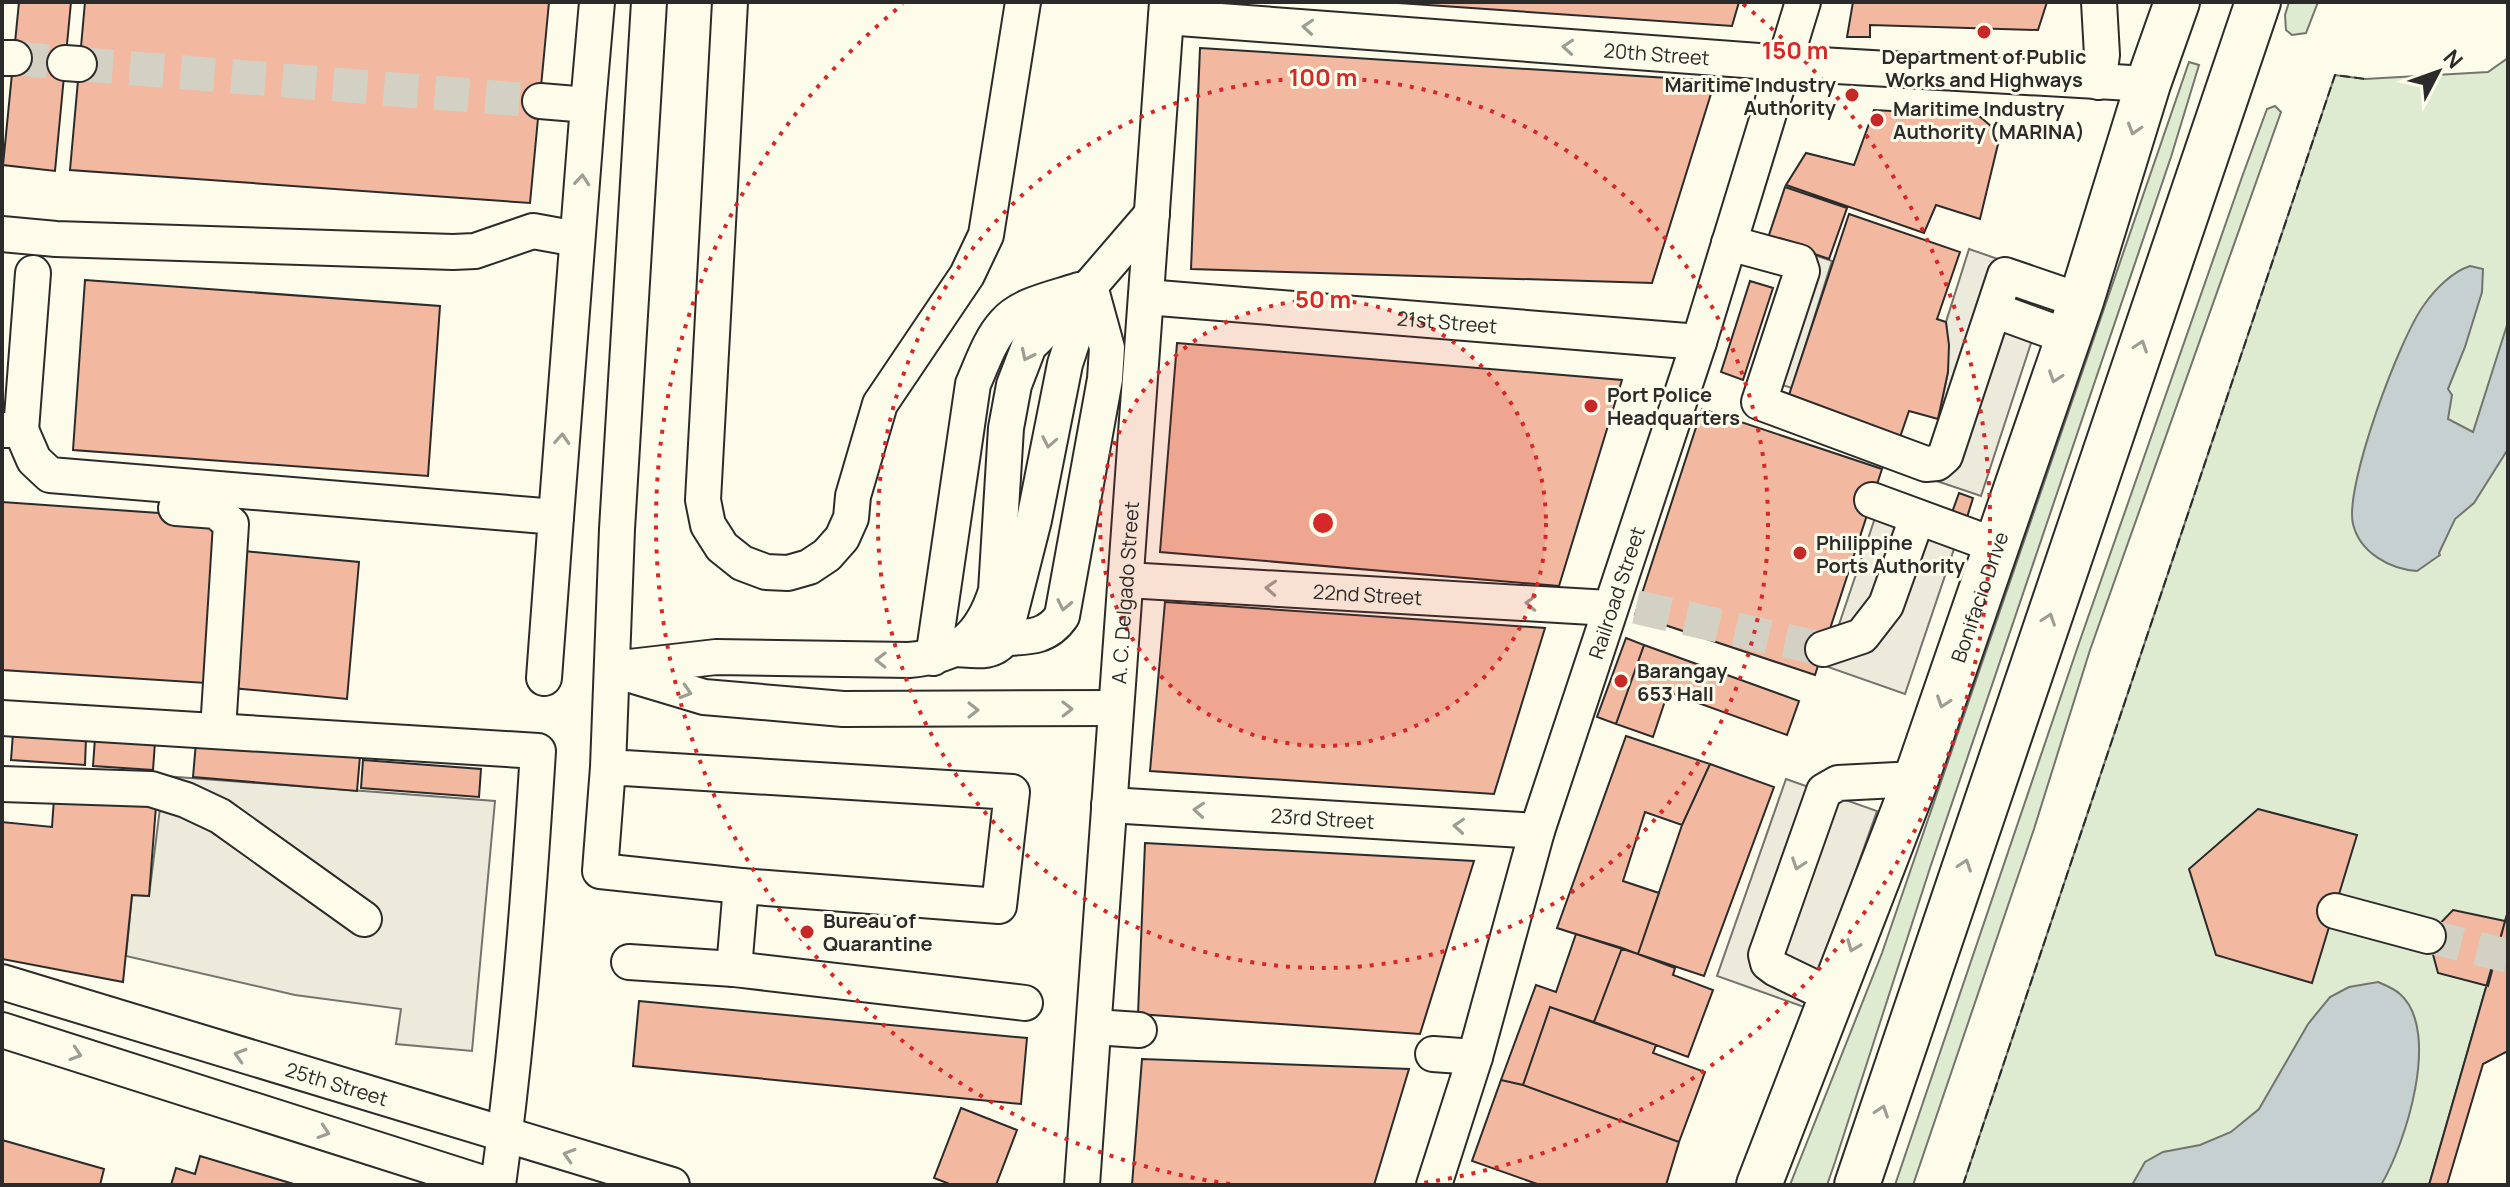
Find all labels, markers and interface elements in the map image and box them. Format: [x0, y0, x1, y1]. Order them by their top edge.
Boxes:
one-way arrow [1302, 19, 1315, 36]
marker: Department of Public Works and Highways [1975, 23, 1993, 41]
north arrow [2398, 32, 2478, 112]
text: 150 m [1762, 33, 1828, 66]
street label: 20th Street [1603, 36, 1711, 71]
one-way arrow [1561, 39, 1574, 56]
place label: Department of Public Works and Highways [1881, 43, 2087, 93]
text: N [2437, 43, 2470, 75]
text: 100 m [1289, 60, 1357, 93]
place label: Maritime Industry Authority [1665, 71, 1837, 121]
marker: Maritime Industry Authority [1843, 86, 1861, 104]
place label: Maritime Industry Authority (MARINA) [1893, 95, 2085, 145]
marker: Maritime Industry Authority (MARINA) [1868, 111, 1886, 129]
one-way arrow [2127, 122, 2143, 135]
one-way arrow [573, 173, 590, 186]
text: 50 m [1295, 282, 1351, 315]
street label: 21st Street [1396, 304, 1498, 339]
one-way arrow [2132, 340, 2148, 354]
one-way arrow [1021, 347, 1037, 362]
one-way arrow [2048, 369, 2064, 383]
place label: Port Police Headquarters [1607, 381, 1740, 431]
marker: Port Police Headquarters [1582, 397, 1600, 415]
one-way arrow [553, 433, 570, 446]
one-way arrow [1042, 436, 1059, 449]
street label: A. C. Delgado Street [1105, 500, 1145, 685]
centre of rings [1309, 509, 1337, 537]
street label: Railroad Street [1582, 523, 1650, 662]
street label: Bonifacio Drive [1944, 528, 2014, 666]
place label: Philippine Ports Authority [1816, 529, 1966, 579]
marker: Philippine Ports Authority [1791, 544, 1809, 562]
street label: 22nd Street [1312, 577, 1423, 611]
one-way arrow [1264, 580, 1277, 597]
one-way arrow [1524, 595, 1537, 612]
one-way arrow [1056, 597, 1073, 611]
one-way arrow [2039, 612, 2055, 626]
one-way arrow [874, 651, 887, 669]
place label: Barangay 653 Hall [1637, 657, 1728, 707]
marker: Barangay 653 Hall [1612, 672, 1630, 690]
one-way arrow [679, 683, 693, 699]
one-way arrow [1936, 694, 1952, 708]
one-way arrow [1061, 700, 1074, 718]
one-way arrow [967, 701, 980, 719]
street label: 23rd Street [1270, 801, 1375, 835]
one-way arrow [1192, 802, 1205, 819]
one-way arrow [1452, 818, 1465, 835]
one-way arrow [1792, 857, 1808, 871]
one-way arrow [1956, 859, 1972, 873]
place label: Bureau of Quarantine [823, 907, 932, 957]
marker: Bureau of Quarantine [798, 923, 816, 941]
one-way arrow [1846, 938, 1863, 952]
one-way arrow [69, 1044, 83, 1060]
one-way arrow [233, 1048, 247, 1064]
street label: 25th Street [282, 1055, 391, 1112]
one-way arrow [1872, 1105, 1888, 1119]
one-way arrow [316, 1123, 330, 1139]
one-way arrow [562, 1148, 576, 1164]

